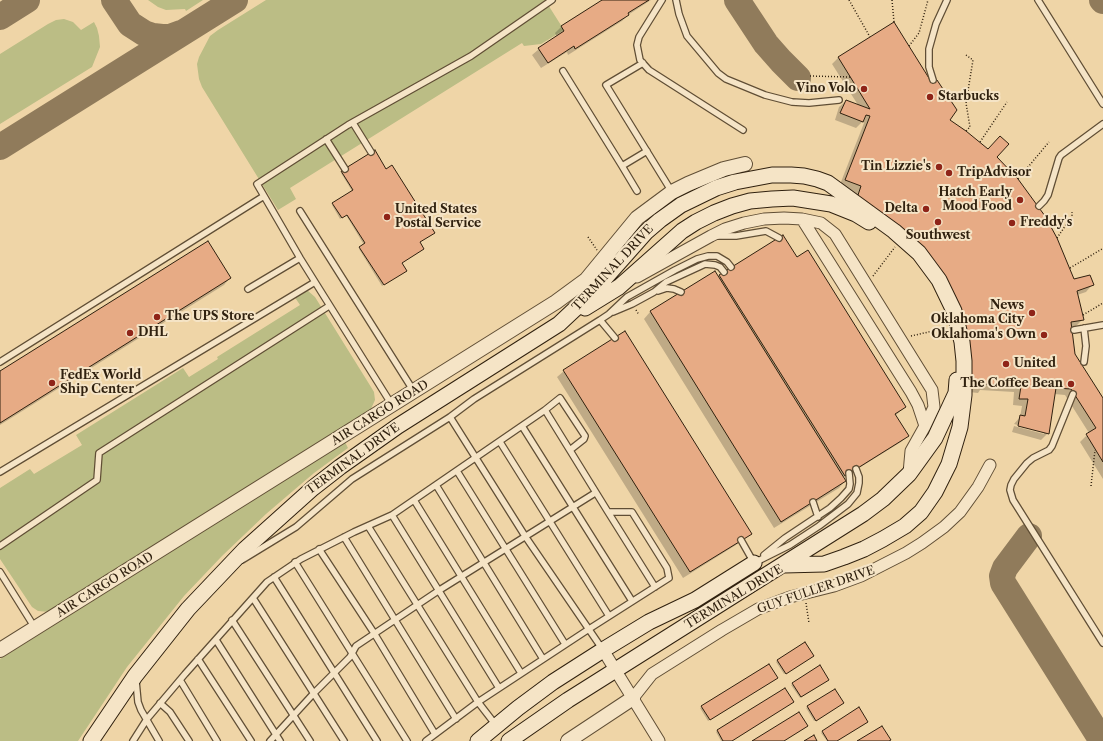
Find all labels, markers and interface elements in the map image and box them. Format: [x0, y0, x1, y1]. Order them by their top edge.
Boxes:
place label: Vino Volo [796, 82, 856, 96]
marker: Vino Volo [859, 84, 869, 94]
place label: Starbucks [938, 90, 999, 104]
marker: Starbucks [925, 92, 935, 102]
place label: Tin Lizzie's [861, 160, 931, 174]
marker: Tin Lizzie's [934, 162, 944, 172]
place label: TripAdvisor [957, 166, 1031, 180]
marker: TripAdvisor [944, 168, 954, 178]
place label: Hatch Early Mood Food [939, 186, 1012, 214]
marker: Hatch Early Mood Food [1015, 195, 1025, 205]
place label: Delta [884, 202, 918, 216]
place label: United States Postal Service [395, 203, 481, 231]
marker: Delta [921, 204, 931, 214]
marker: United States Postal Service [382, 212, 392, 222]
place label: Freddy's [1020, 216, 1072, 230]
marker: Southwest [933, 217, 943, 227]
marker: Freddy's [1007, 218, 1017, 228]
street label: TERMINAL DRIVE [569, 222, 657, 314]
place label: Southwest [906, 229, 970, 243]
place label: News Oklahoma City [931, 299, 1024, 327]
marker: News Oklahoma City [1027, 308, 1037, 318]
place label: The UPS Store [165, 310, 254, 324]
marker: The UPS Store [152, 312, 162, 322]
place label: DHL [138, 326, 168, 340]
marker: DHL [125, 328, 135, 338]
place label: Oklahoma's Own [931, 328, 1036, 342]
marker: Oklahoma's Own [1039, 330, 1049, 340]
place label: United [1014, 357, 1056, 371]
marker: United [1001, 359, 1011, 369]
place label: FedEx World Ship Center [60, 369, 141, 397]
street label: AIR CARGO ROAD [329, 377, 431, 449]
place label: The Coffee Bean [960, 377, 1063, 391]
marker: FedEx World Ship Center [47, 378, 57, 388]
marker: The Coffee Bean [1066, 379, 1076, 389]
street label: TERMINAL DRIVE [303, 420, 403, 498]
street label: AIR CARGO ROAD [54, 549, 156, 621]
street label: TERMINAL DRIVE [682, 562, 786, 632]
street label: GUY FULLER DRIVE [755, 563, 877, 617]

